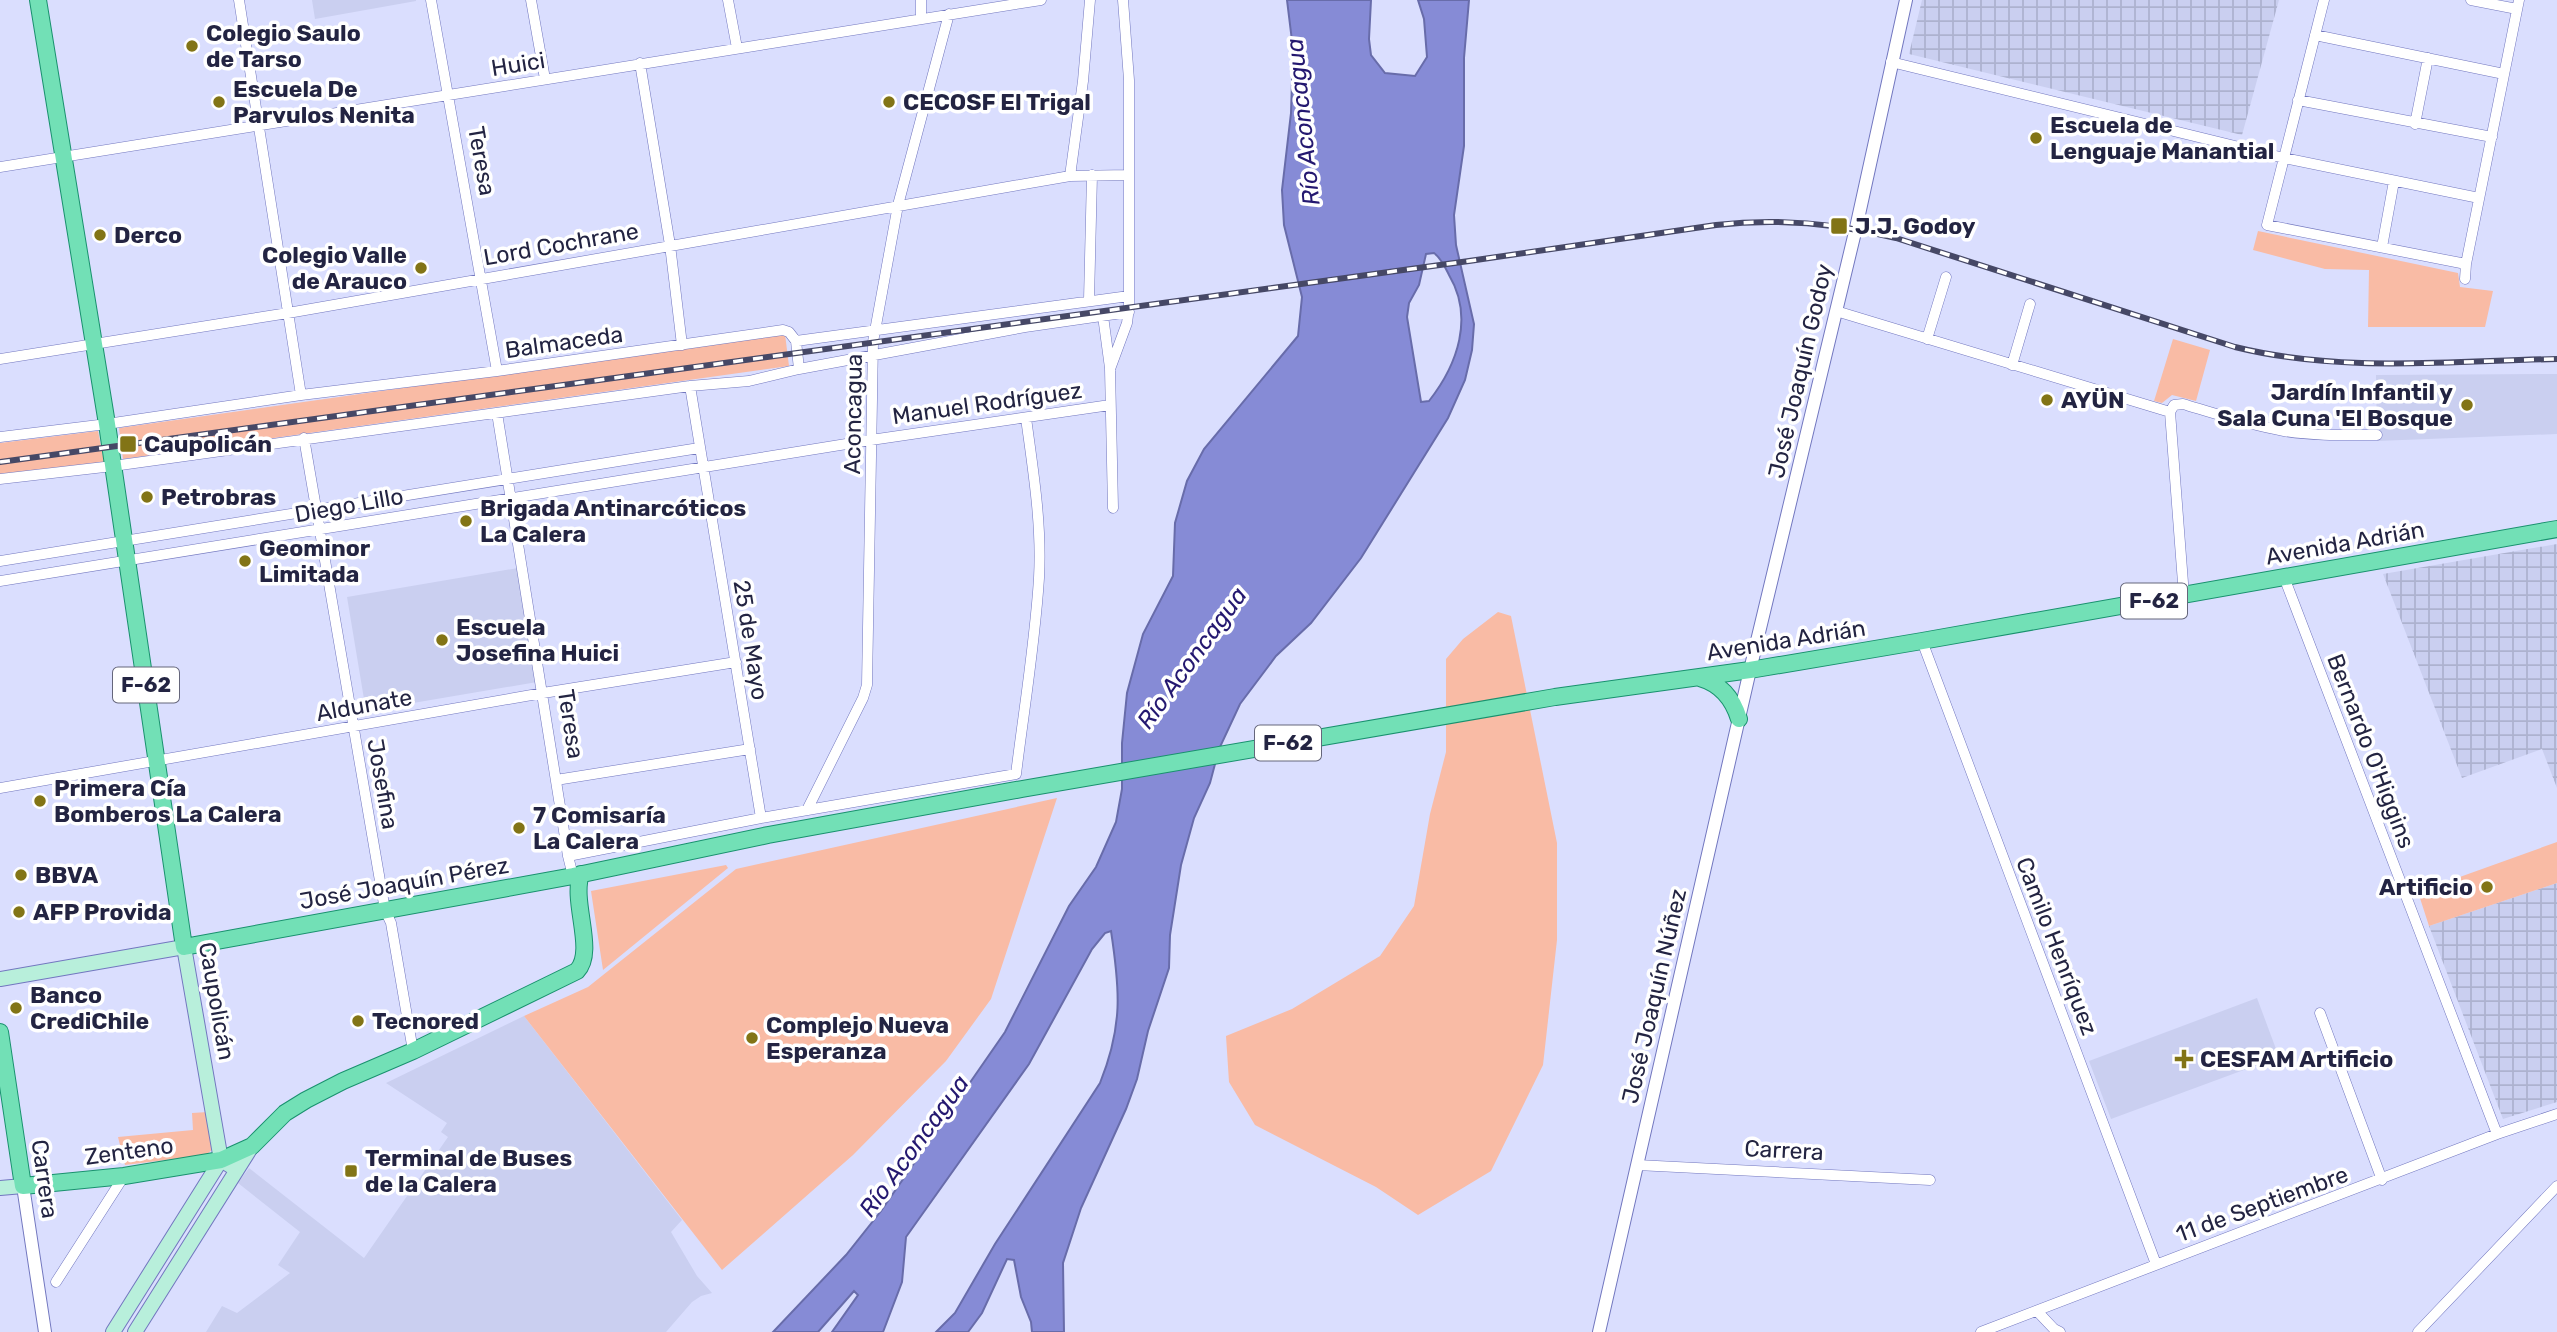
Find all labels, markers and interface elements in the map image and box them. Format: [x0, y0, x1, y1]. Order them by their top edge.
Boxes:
place label: Colegio Saulo de Tarso [206, 19, 361, 73]
water label: Río Aconcagua [1280, 37, 1326, 207]
marker: Colegio Saulo de Tarso [184, 38, 200, 54]
street label: Huici [489, 46, 547, 82]
place label: Escuela De Parvulos Nenita [233, 75, 415, 129]
place label: CECOSF El Trigal [903, 88, 1091, 116]
marker: Escuela De Parvulos Nenita [211, 94, 227, 110]
marker: CECOSF El Trigal [881, 94, 897, 110]
place label: Escuela de Lenguaje Manantial [2050, 111, 2274, 165]
street label: Teresa [462, 124, 502, 198]
marker: Escuela de Lenguaje Manantial [2028, 130, 2044, 146]
place label: J.J. Godoy [1855, 212, 1976, 240]
marker: J.J. Godoy [1829, 216, 1849, 236]
street label: Lord Cochrane [481, 217, 641, 271]
place label: Derco [114, 221, 182, 249]
marker: Derco [92, 227, 108, 243]
place label: Colegio Valle de Arauco [262, 241, 407, 295]
marker: Colegio Valle de Arauco [413, 260, 429, 276]
street label: José Joaquín Godoy [1762, 261, 1838, 481]
street label: Balmaceda [503, 320, 625, 364]
street label: Aconcagua [838, 353, 868, 475]
street label: Manuel Rodríguez [890, 376, 1084, 430]
place label: Jardín Infantil y Sala Cuna 'El Bosque [2217, 378, 2453, 432]
place label: AYÜN [2061, 386, 2125, 414]
marker: AYÜN [2039, 392, 2055, 408]
marker: Jardín Infantil y Sala Cuna 'El Bosque [2459, 397, 2475, 413]
place label: Caupolicán [144, 430, 272, 458]
marker: Caupolicán [118, 434, 138, 454]
street label: Diego Lillo [293, 482, 405, 528]
place label: Petrobras [161, 483, 276, 511]
marker: Petrobras [139, 489, 155, 505]
place label: Brigada Antinarcóticos La Calera [480, 494, 746, 548]
marker: Brigada Antinarcóticos La Calera [458, 513, 474, 529]
street label: Avenida Adrián [2263, 515, 2427, 571]
place label: Geominor Limitada [259, 534, 371, 588]
marker: Geominor Limitada [237, 553, 253, 569]
street label: 25 de Mayo [728, 578, 774, 702]
water label: Río Aconcagua [1131, 582, 1253, 734]
road number: F-62 [2121, 584, 2187, 618]
place label: Escuela Josefina Huici [456, 613, 619, 667]
street label: Avenida Adrián [1704, 614, 1868, 666]
marker: Escuela Josefina Huici [434, 632, 450, 648]
street label: Bernardo O'Higgins [2321, 650, 2421, 852]
road number: F-62 [113, 668, 179, 702]
street label: Aldunate [314, 683, 414, 727]
street label: Teresa [552, 687, 590, 761]
road number: F-62 [1255, 726, 1321, 760]
street label: Josefina [361, 736, 405, 832]
place label: Primera Cía Bomberos La Calera [54, 774, 281, 828]
marker: Primera Cía Bomberos La Calera [32, 793, 48, 809]
place label: 7 Comisaría La Calera [533, 801, 666, 855]
marker: 7 Comisaría La Calera [511, 820, 527, 836]
street label: José Joaquín Pérez [297, 851, 511, 915]
street label: Camilo Henríquez [2010, 853, 2104, 1039]
place label: BBVA [35, 861, 99, 889]
marker: BBVA [13, 867, 29, 883]
place label: Artificio [2379, 873, 2473, 901]
marker: Artificio [2479, 879, 2495, 895]
street label: José Joaquín Núñez [1616, 886, 1692, 1106]
place label: AFP Provida [33, 898, 171, 926]
marker: AFP Provida [11, 904, 27, 920]
street label: Caupolicán [193, 940, 241, 1062]
place label: Banco CrediChile [30, 981, 149, 1035]
marker: Banco CrediChile [8, 1000, 24, 1016]
place label: Tecnored [372, 1007, 479, 1035]
place label: Complejo Nueva Esperanza [766, 1011, 949, 1065]
marker: Tecnored [350, 1013, 366, 1029]
marker: Complejo Nueva Esperanza [744, 1030, 760, 1046]
place label: CESFAM Artificio [2200, 1045, 2393, 1073]
marker: CESFAM Artificio [2174, 1049, 2194, 1069]
water label: Río Aconcagua [853, 1070, 975, 1222]
street label: Zenteno [83, 1131, 175, 1171]
street label: Carrera [1744, 1134, 1824, 1166]
street label: Carrera [26, 1138, 64, 1220]
place label: Terminal de Buses de la Calera [365, 1144, 572, 1198]
street label: 11 de Septiembre [2172, 1160, 2352, 1248]
marker: Terminal de Buses de la Calera [343, 1163, 359, 1179]

